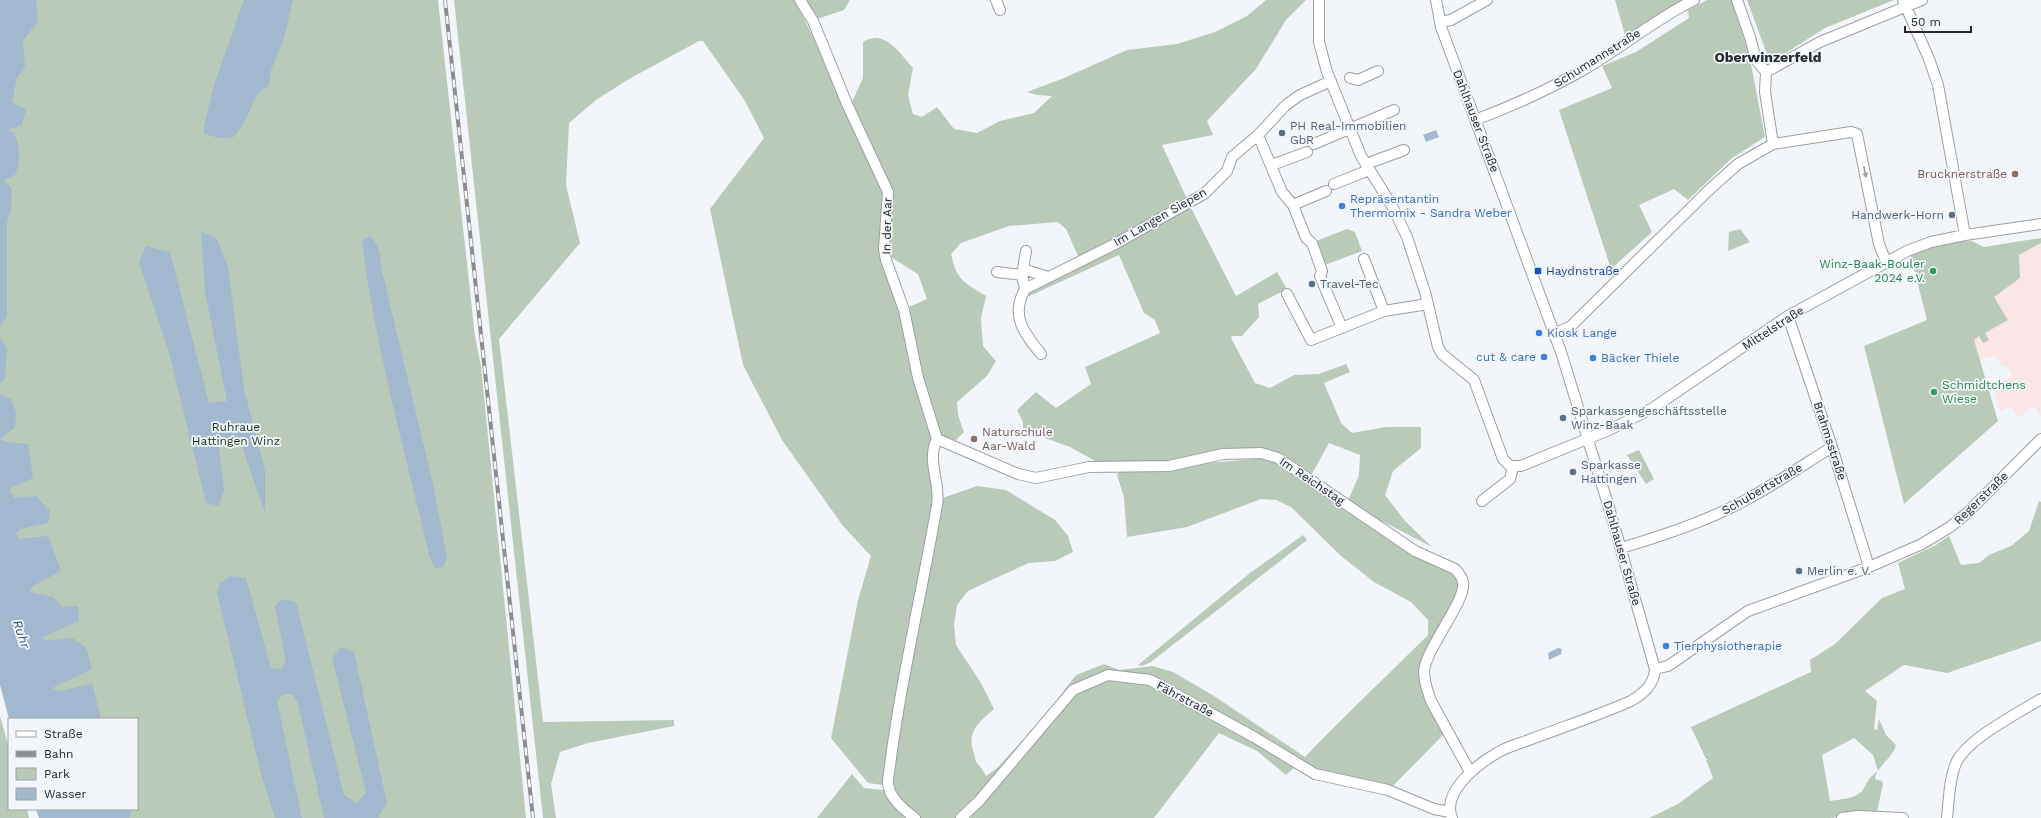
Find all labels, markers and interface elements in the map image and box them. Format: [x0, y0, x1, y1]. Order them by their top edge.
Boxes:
scale bar [1905, 8, 1971, 34]
text: 50 m [1911, 15, 1941, 29]
street label: Schumannstraße [1551, 26, 1643, 90]
district label: Oberwinzerfeld [1714, 49, 1822, 65]
street label: Dahlhauser Straße [1450, 68, 1502, 174]
place label: PH Real-Immobilien GbR [1290, 119, 1407, 147]
marker: PH Real-Immobilien GbR [1277, 128, 1287, 138]
one-way arrow [1863, 166, 1869, 178]
place label: Brucknerstraße [1917, 167, 2007, 181]
marker: Brucknerstraße [2010, 169, 2020, 179]
street label: Im Langen Siepen [1111, 185, 1209, 249]
place label: Repräsentantin Thermomix - Sandra Weber [1350, 192, 1512, 220]
street label: In der Aar [880, 197, 895, 255]
marker: Repräsentantin Thermomix - Sandra Weber [1337, 201, 1347, 211]
place label: Handwerk-Horn [1851, 208, 1944, 222]
marker: Handwerk-Horn [1947, 210, 1957, 220]
place label: Winz-Baak-Bouler 2024 e.V. [1819, 257, 1925, 285]
place label: Haydnstraße [1546, 264, 1620, 278]
marker: Haydnstraße [1533, 266, 1543, 276]
marker: Winz-Baak-Bouler 2024 e.V. [1928, 266, 1938, 276]
place label: Travel-Tec [1320, 277, 1379, 291]
marker: Travel-Tec [1307, 279, 1317, 289]
street label: Mittelstraße [1740, 303, 1806, 353]
place label: Kiosk Lange [1547, 326, 1617, 340]
marker: Kiosk Lange [1534, 328, 1544, 338]
place label: cut & care [1476, 350, 1536, 364]
place label: Bäcker Thiele [1601, 351, 1679, 365]
marker: cut & care [1539, 352, 1549, 362]
marker: Bäcker Thiele [1588, 353, 1598, 363]
place label: Schmidtchens Wiese [1942, 378, 2026, 406]
marker: Schmidtchens Wiese [1929, 387, 1939, 397]
street label: Brahmsstraße [1811, 400, 1849, 482]
place label: Sparkassengeschäftsstelle Winz-Baak [1571, 404, 1727, 432]
marker: Sparkassengeschäftsstelle Winz-Baak [1558, 413, 1568, 423]
park label: Ruhraue Hattingen Winz [192, 420, 280, 448]
place label: Naturschule Aar-Wald [982, 425, 1053, 453]
marker: Naturschule Aar-Wald [969, 434, 979, 444]
street label: Im Reichstag [1277, 454, 1348, 508]
place label: Sparkasse Hattingen [1581, 458, 1641, 486]
street label: Schubertstraße [1719, 460, 1805, 518]
marker: Sparkasse Hattingen [1568, 467, 1578, 477]
street label: Regerstraße [1951, 469, 2011, 527]
street label: Dahlhauser Straße [1600, 499, 1644, 607]
place label: Merlin e. V. [1807, 564, 1871, 578]
marker: Merlin e. V. [1794, 566, 1804, 576]
water label: Ruhr [10, 618, 33, 651]
place label: Tierphysiotherapie [1674, 639, 1782, 653]
marker: Tierphysiotherapie [1661, 641, 1671, 651]
street label: Fährstraße [1154, 678, 1216, 720]
legend [8, 718, 138, 810]
text: Straße [44, 727, 83, 741]
text: Bahn [44, 747, 73, 761]
text: Park [44, 767, 70, 781]
text: Wasser [44, 787, 86, 801]

